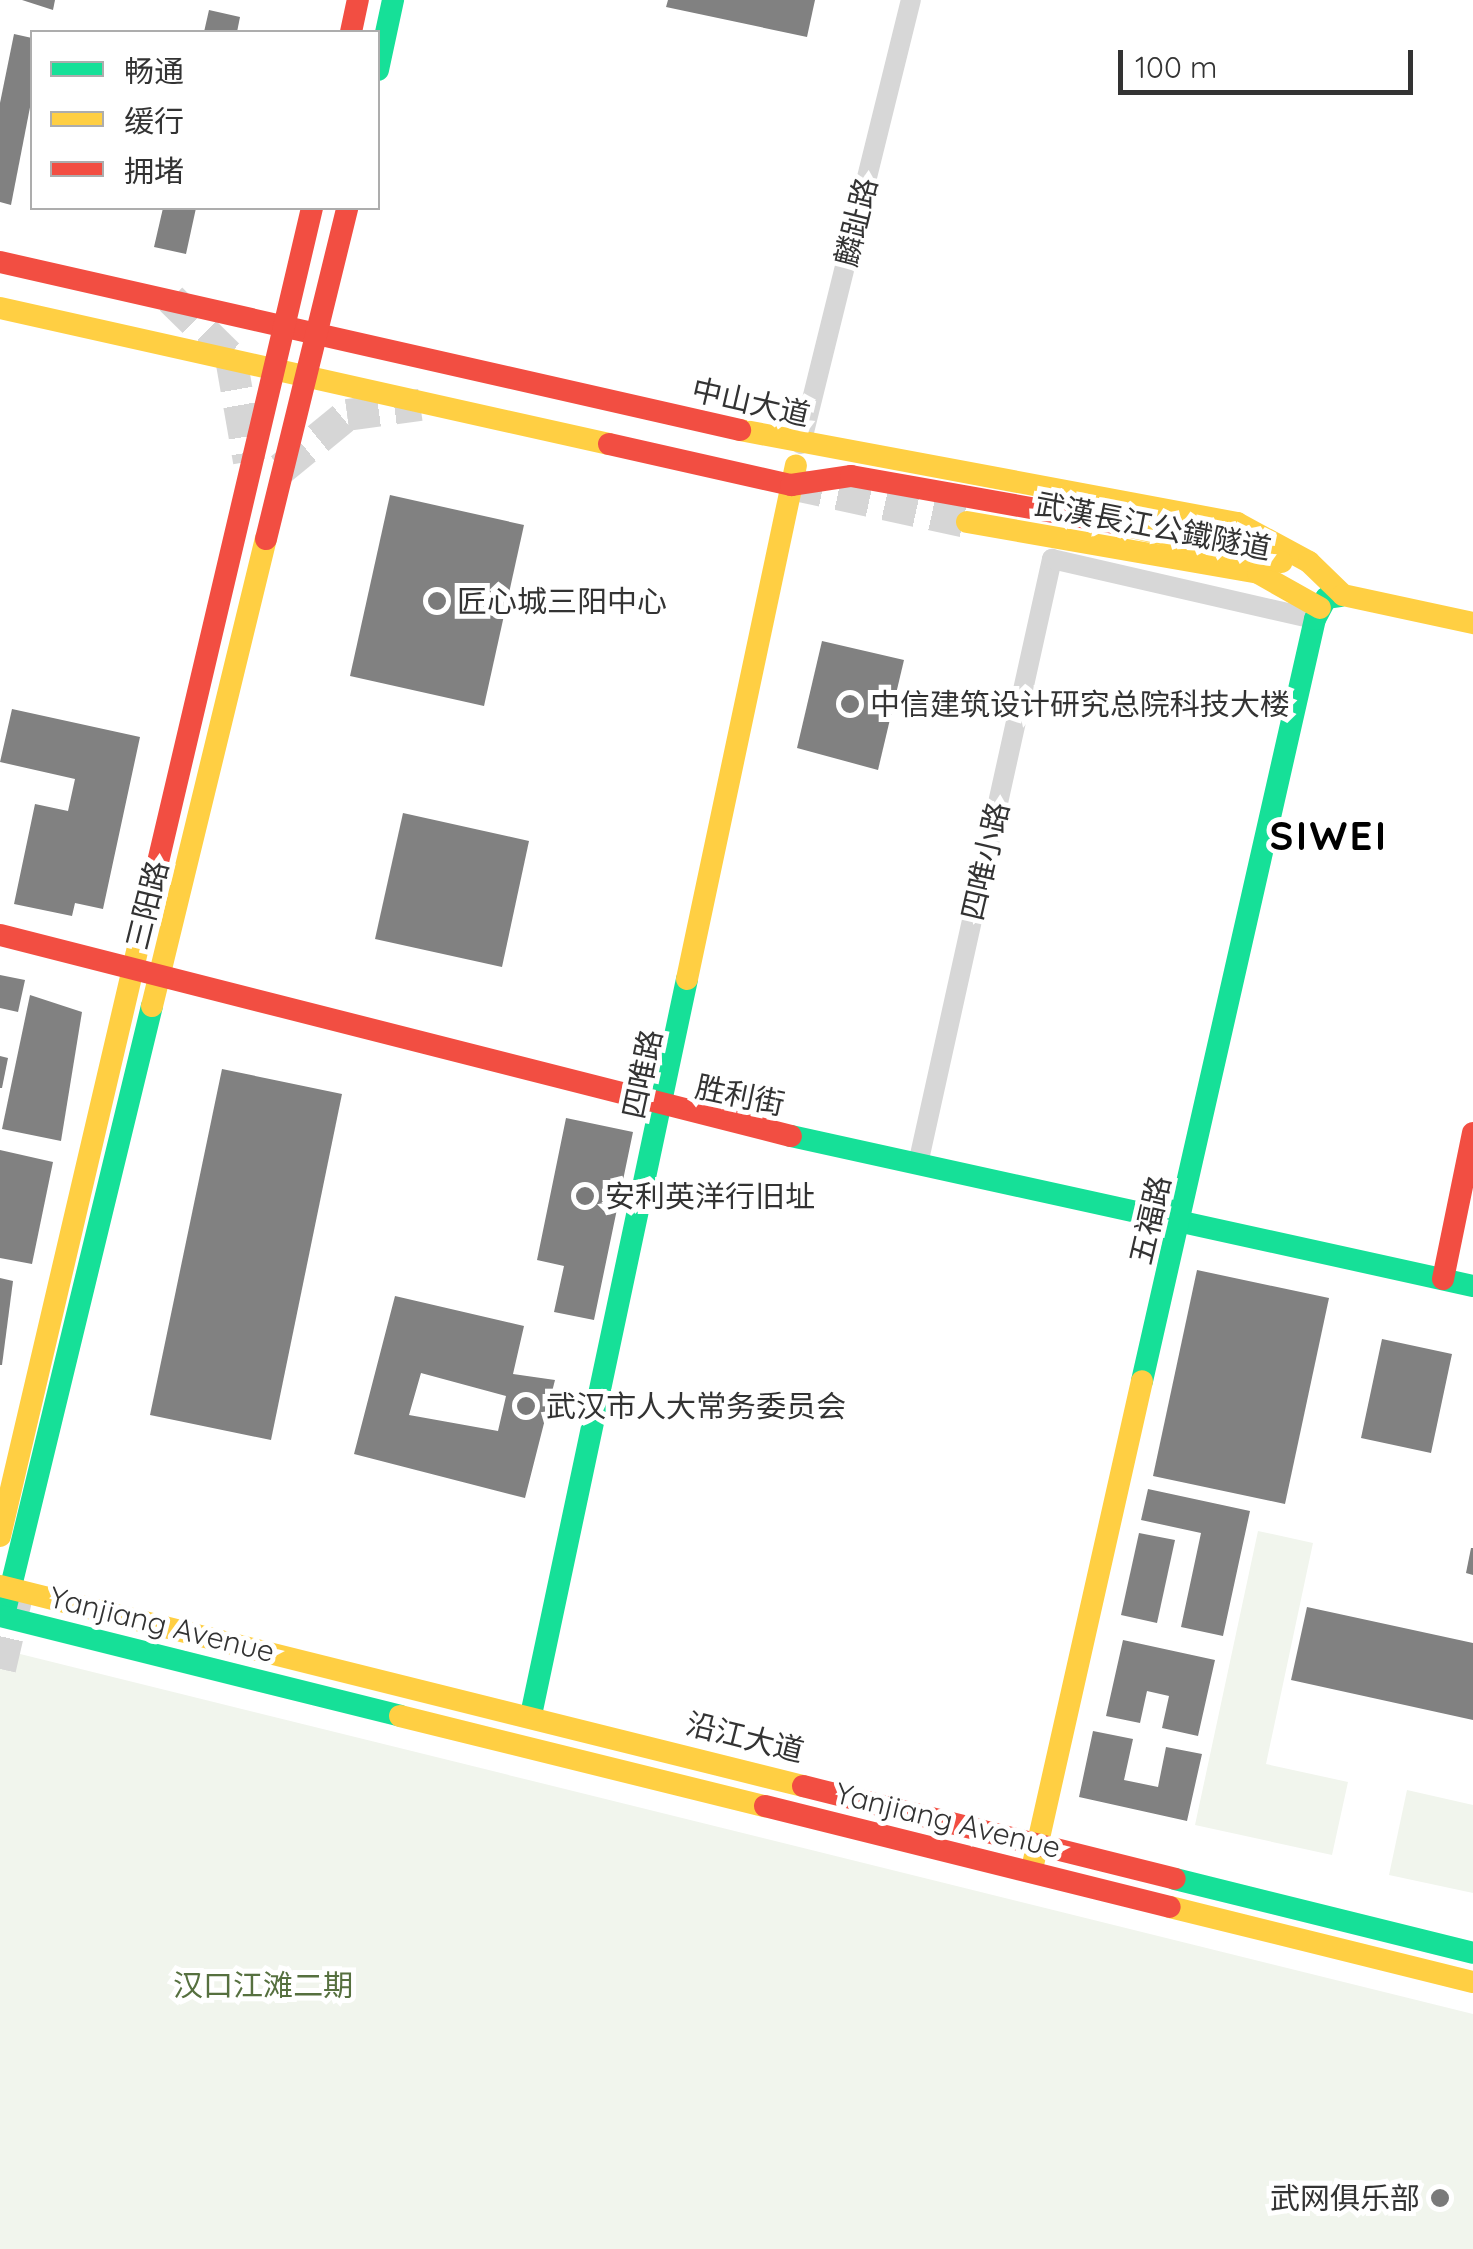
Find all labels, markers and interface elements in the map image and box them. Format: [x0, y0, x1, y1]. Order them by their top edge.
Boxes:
legend [30, 30, 380, 210]
scale bar [1123, 30, 1418, 92]
text: 100 m [1135, 48, 1217, 86]
text: 畅通 [124, 52, 184, 90]
text: 缓行 [124, 102, 184, 140]
text: 拥堵 [124, 152, 184, 190]
street label: 麟趾路 [828, 174, 884, 270]
street label: 中山大道 [688, 371, 814, 433]
street label: 武漢長江公鐵隧道 [1032, 485, 1274, 567]
place label: 匠心城三阳中心 [457, 583, 667, 619]
marker: 匠心城三阳中心 [426, 590, 448, 612]
place label: 中信建筑设计研究总院科技大楼 [870, 686, 1290, 722]
marker: 中信建筑设计研究总院科技大楼 [839, 693, 861, 715]
street label: 四唯小路 [954, 798, 1016, 924]
district label: SIWEI [1270, 811, 1388, 859]
street label: 三阳路 [119, 857, 175, 953]
street label: 四唯路 [615, 1026, 669, 1122]
street label: 胜利街 [692, 1068, 788, 1122]
street label: 五福路 [1122, 1172, 1178, 1268]
place label: 安利英洋行旧址 [605, 1178, 815, 1214]
marker: 安利英洋行旧址 [574, 1185, 596, 1207]
place label: 武汉市人大常务委员会 [546, 1388, 846, 1424]
marker: 武汉市人大常务委员会 [515, 1395, 537, 1417]
street label: Yanjiang Avenue [46, 1579, 278, 1669]
street label: 沿江大道 [682, 1705, 808, 1769]
street label: Yanjiang Avenue [832, 1775, 1064, 1865]
park label: 汉口江滩二期 [173, 1967, 353, 2003]
place label: 武网俱乐部 [1270, 2180, 1420, 2216]
marker: 武网俱乐部 [1429, 2187, 1451, 2209]

